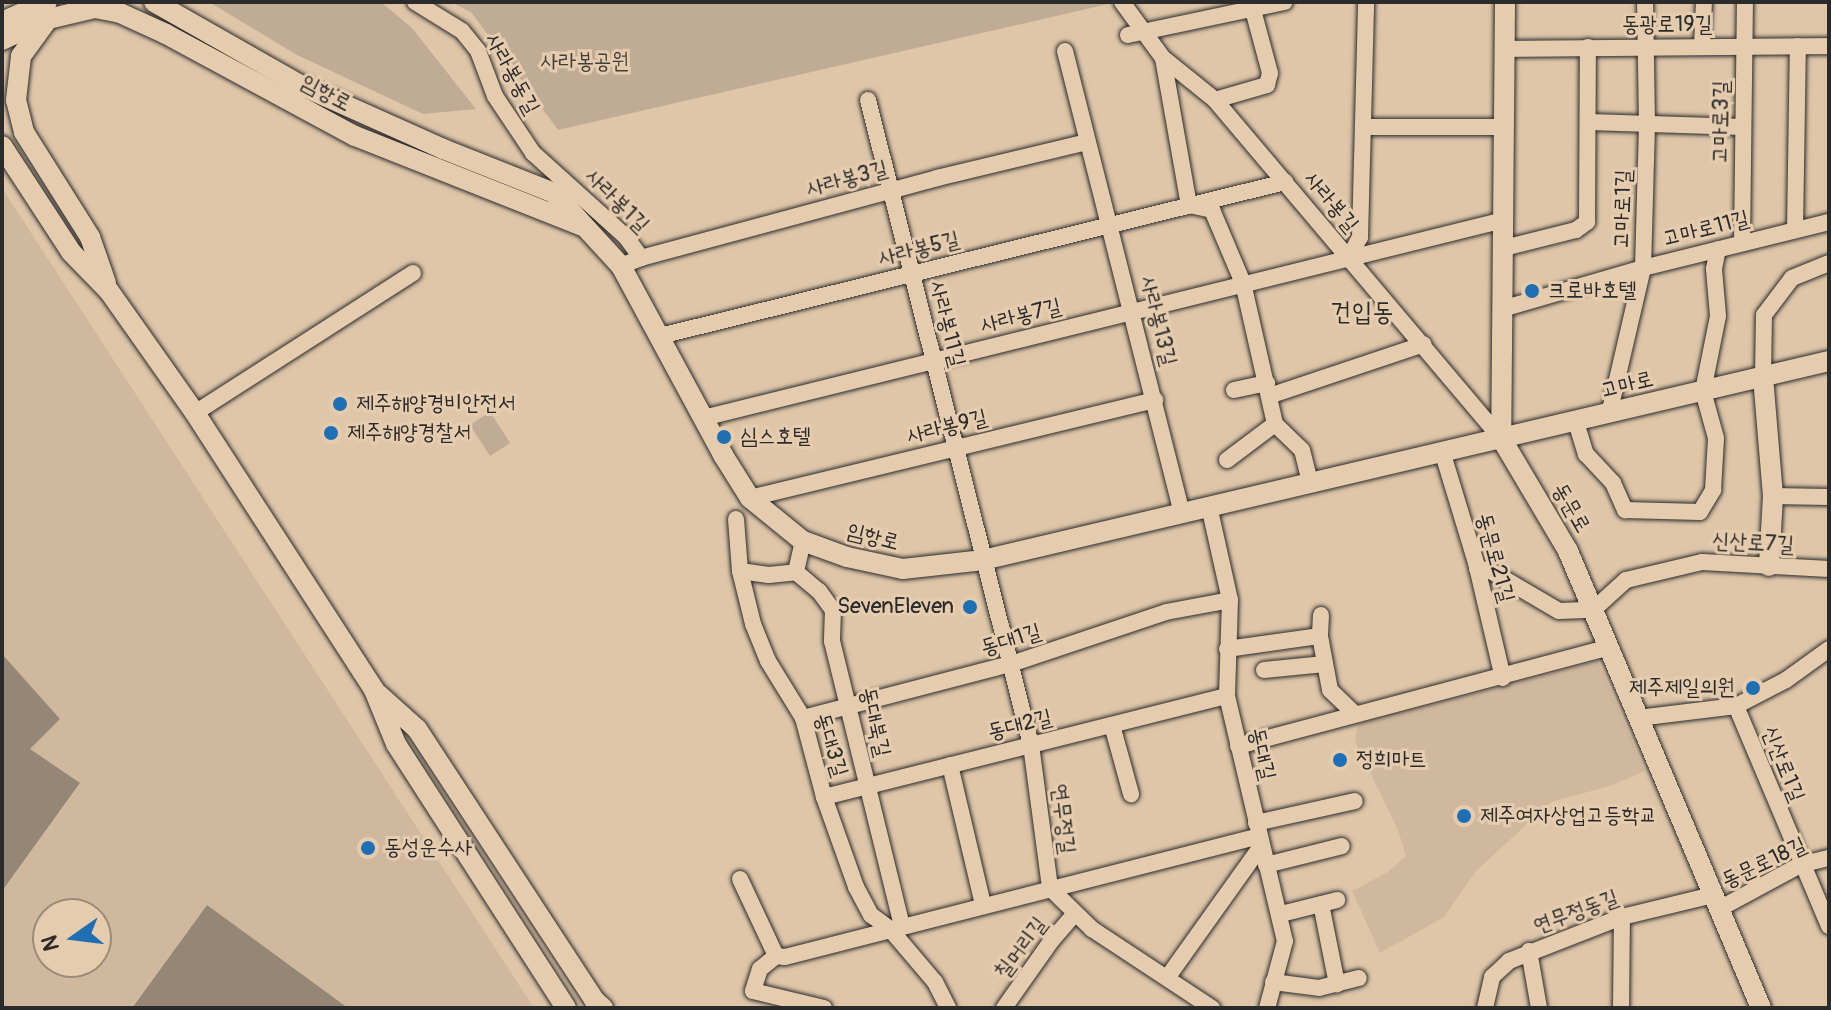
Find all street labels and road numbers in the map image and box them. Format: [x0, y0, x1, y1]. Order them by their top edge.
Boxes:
street label: 동광로19길 [1622, 12, 1712, 38]
street label: 사라봉동길 [479, 29, 545, 119]
street label: 임항로 [296, 69, 356, 117]
street label: 고마로3길 [1707, 80, 1735, 164]
street label: 사라봉3길 [803, 155, 891, 203]
street label: 사라봉1길 [580, 164, 654, 238]
street label: 사라봉길 [1298, 166, 1364, 238]
street label: 고마로1길 [1608, 169, 1638, 249]
street label: 고마로11길 [1660, 206, 1752, 252]
street label: 사라봉5길 [876, 226, 962, 272]
street label: 사라봉13길 [1134, 273, 1182, 369]
street label: 사라봉11길 [924, 278, 970, 370]
street label: 사라봉7길 [978, 293, 1064, 339]
street label: 고마로 [1598, 366, 1656, 404]
street label: 사라봉9길 [904, 404, 990, 450]
street label: 동문로 [1546, 478, 1596, 538]
street label: 동문로21길 [1470, 510, 1520, 606]
street label: 임항로 [844, 518, 902, 556]
street label: 신산로7길 [1711, 528, 1795, 558]
street label: 동대1길 [978, 618, 1044, 662]
street label: 동대북길 [854, 685, 896, 759]
street label: 동대2길 [985, 704, 1055, 746]
street label: 동대3길 [809, 710, 853, 780]
street label: 신산로1길 [1756, 722, 1810, 806]
street label: 동대길 [1243, 725, 1281, 783]
street label: 연무정길 [1046, 782, 1080, 856]
street label: 동문로18길 [1717, 832, 1811, 894]
street label: 연무정동길 [1530, 884, 1622, 940]
street label: 칠머리길 [989, 912, 1053, 984]

